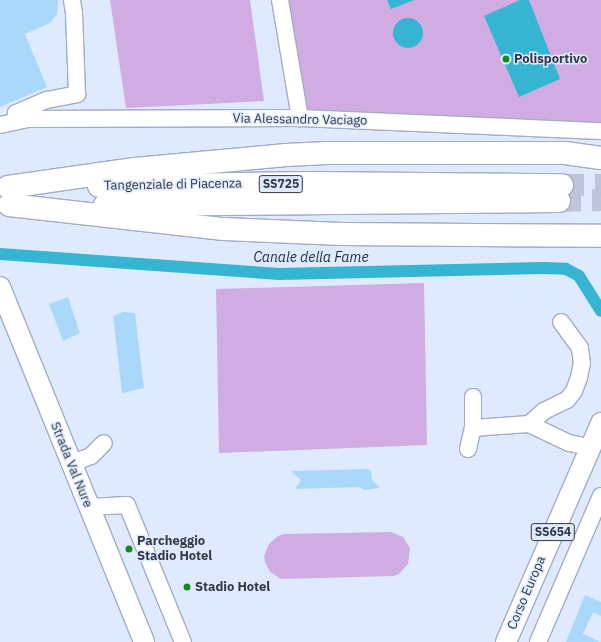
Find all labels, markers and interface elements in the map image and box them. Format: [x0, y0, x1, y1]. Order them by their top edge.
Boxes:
place label: Polisportivo [514, 51, 587, 67]
marker: Polisportivo [501, 54, 511, 64]
street label: Via Alessandro Vaciago [232, 111, 368, 129]
road number: SS725 [258, 174, 304, 194]
street label: Tangenziale di Piacenza [104, 176, 242, 194]
water label: Canale della Fame [253, 249, 369, 265]
street label: Strada Val Nure [47, 420, 95, 510]
road number: SS654 [530, 522, 576, 542]
place label: Parcheggio Stadio Hotel [137, 534, 212, 565]
marker: Parcheggio Stadio Hotel [124, 544, 134, 554]
street label: Corso Europa [505, 554, 549, 632]
place label: Stadio Hotel [195, 579, 270, 595]
marker: Stadio Hotel [182, 582, 192, 592]

